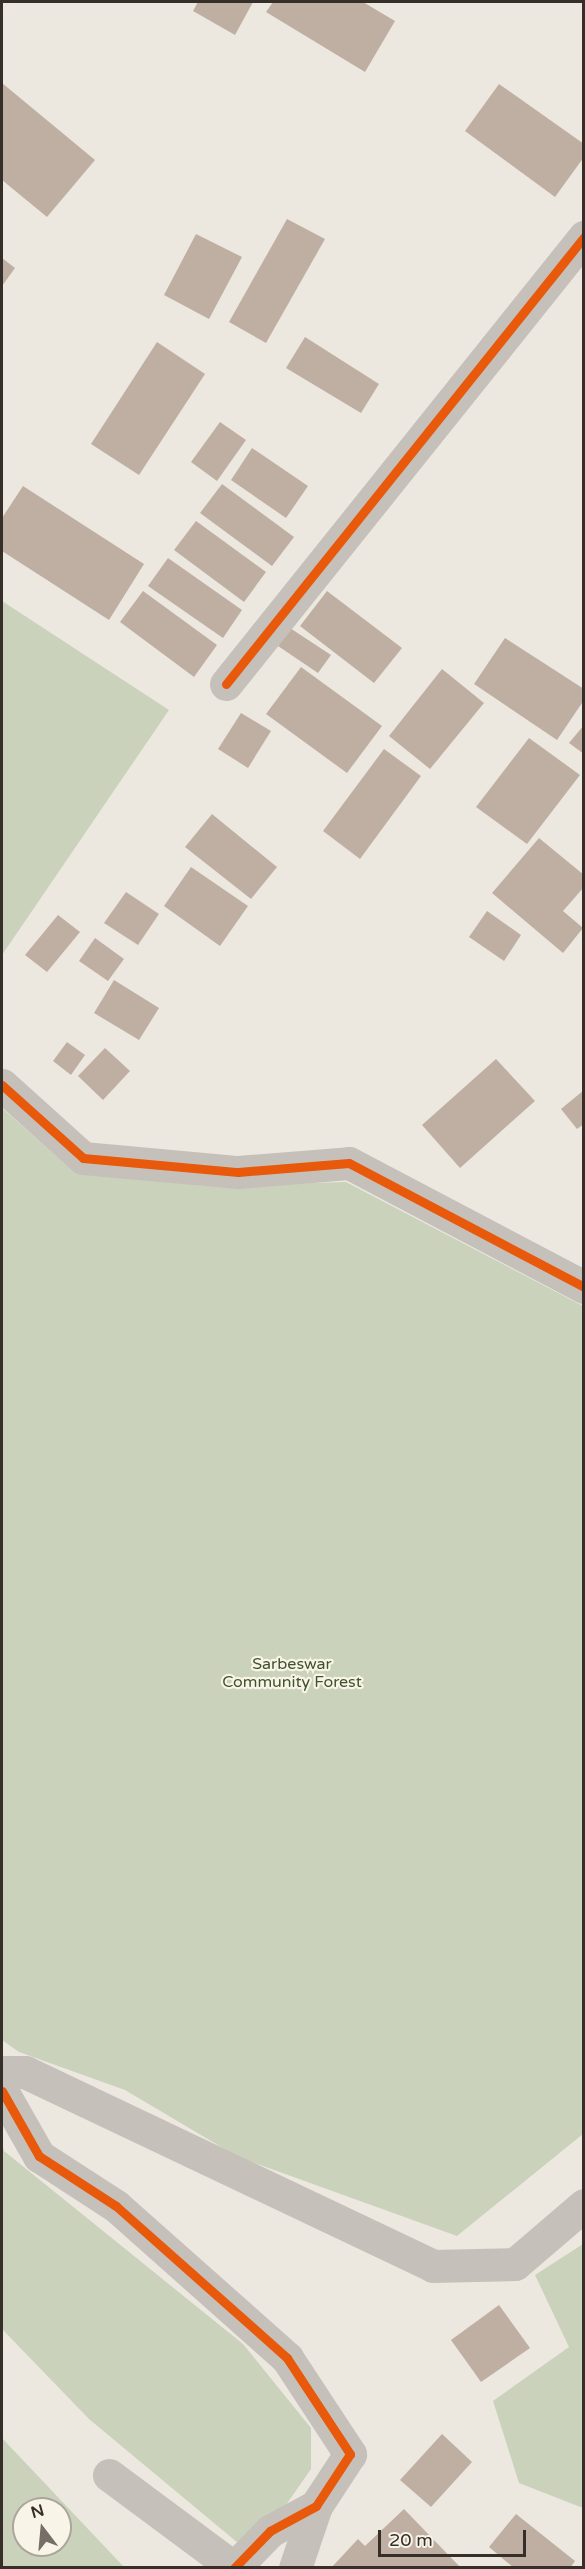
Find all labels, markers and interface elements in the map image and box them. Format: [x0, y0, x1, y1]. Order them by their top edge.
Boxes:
park label: Sarbeswar Community Forest [222, 1654, 362, 1692]
north arrow [12, 2497, 72, 2557]
text: N [29, 2500, 47, 2523]
scale bar [381, 2518, 530, 2556]
text: 20 m [389, 2529, 433, 2551]

